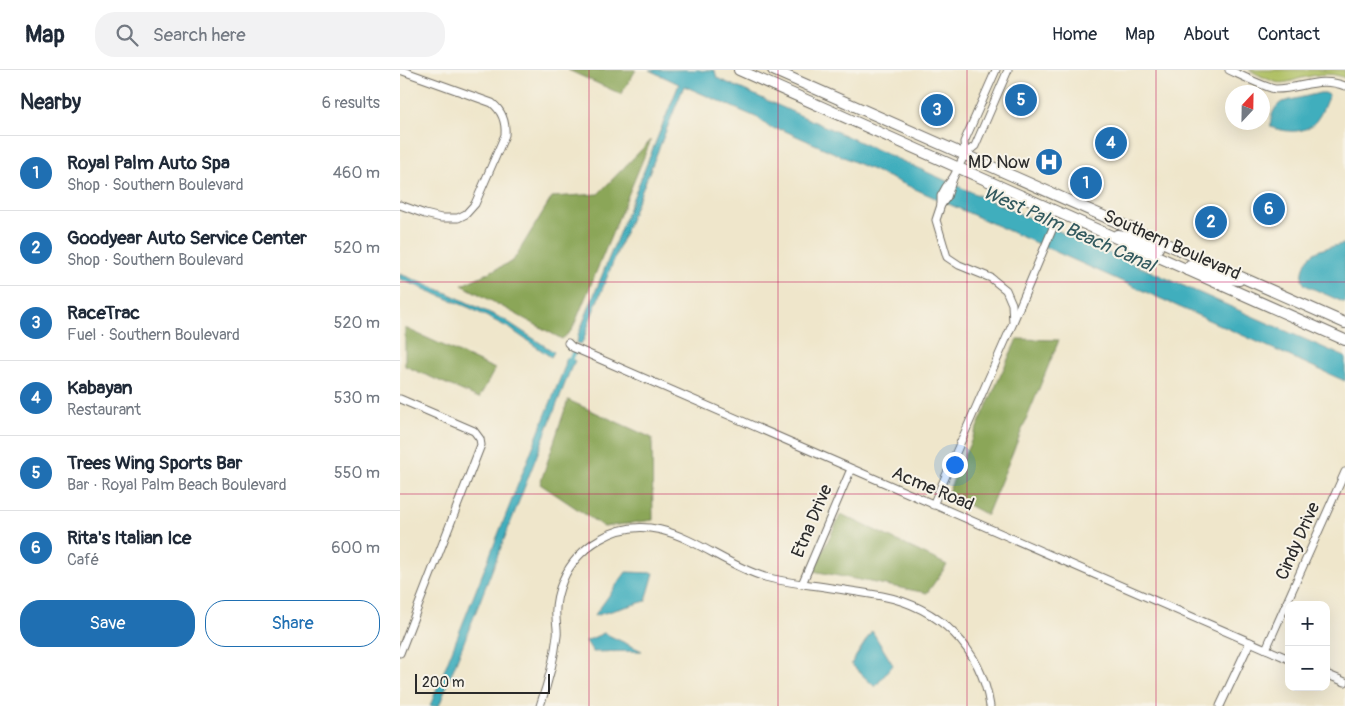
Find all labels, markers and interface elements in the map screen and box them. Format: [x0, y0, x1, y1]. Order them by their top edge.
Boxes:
search box [95, 12, 445, 57]
text: Map [25, 20, 65, 49]
icon: search [113, 21, 141, 49]
text: Search here [153, 23, 246, 47]
text: Home [1052, 23, 1097, 46]
text: Map [1125, 23, 1155, 46]
text: About [1183, 23, 1229, 46]
text: Contact [1257, 23, 1320, 46]
pin: 5 [1005, 81, 1037, 119]
north arrow [1225, 85, 1270, 130]
text: Nearby [20, 89, 81, 116]
pin: 3 [921, 91, 953, 129]
text: 6 results [322, 93, 380, 113]
pin: 4 [1095, 124, 1127, 162]
hospital icon: MD Now [1034, 147, 1064, 177]
text: Royal Palm Auto Spa [67, 151, 230, 175]
place label: MD Now [968, 151, 1030, 174]
text: 1 [33, 163, 39, 183]
text: 460 m [333, 163, 380, 183]
pin: 1 [1070, 164, 1102, 202]
text: Shop · Southern Boulevard [67, 175, 244, 195]
water label: West Palm Beach Canal [979, 180, 1161, 279]
pin: 6 [1253, 190, 1285, 228]
pin: 2 [1195, 203, 1227, 241]
street label: Southern Boulevard [1100, 204, 1244, 286]
text: Goodyear Auto Service Center [67, 226, 307, 250]
text: 2 [32, 238, 40, 258]
text: 520 m [334, 238, 380, 258]
text: Shop · Southern Boulevard [67, 250, 244, 270]
text: RaceTrac [67, 301, 140, 325]
text: 3 [32, 313, 40, 333]
text: 520 m [334, 313, 380, 333]
text: Fuel · Southern Boulevard [67, 325, 240, 345]
text: Kabayan [67, 376, 133, 400]
text: 4 [31, 388, 41, 408]
text: 530 m [334, 388, 380, 408]
text: Restaurant [67, 400, 141, 420]
text: Trees Wing Sports Bar [67, 451, 242, 475]
your location [942, 452, 968, 478]
street label: Acme Road [889, 461, 977, 517]
text: 5 [32, 463, 40, 483]
text: 550 m [334, 463, 380, 483]
text: Bar · Royal Palm Beach Boulevard [67, 475, 287, 495]
street label: Etna Drive [786, 481, 838, 561]
street label: Cindy Drive [1271, 498, 1325, 584]
text: Rita's Italian Ice [67, 526, 191, 550]
text: 6 [31, 538, 41, 558]
text: 600 m [331, 538, 380, 558]
text: Café [67, 550, 99, 570]
button: Save [20, 600, 195, 647]
button: Share [205, 600, 380, 647]
map controls [1285, 601, 1330, 691]
button: + [1285, 601, 1330, 646]
button: − [1285, 646, 1330, 691]
scale bar [415, 671, 550, 694]
text: 200 m [422, 674, 464, 691]

